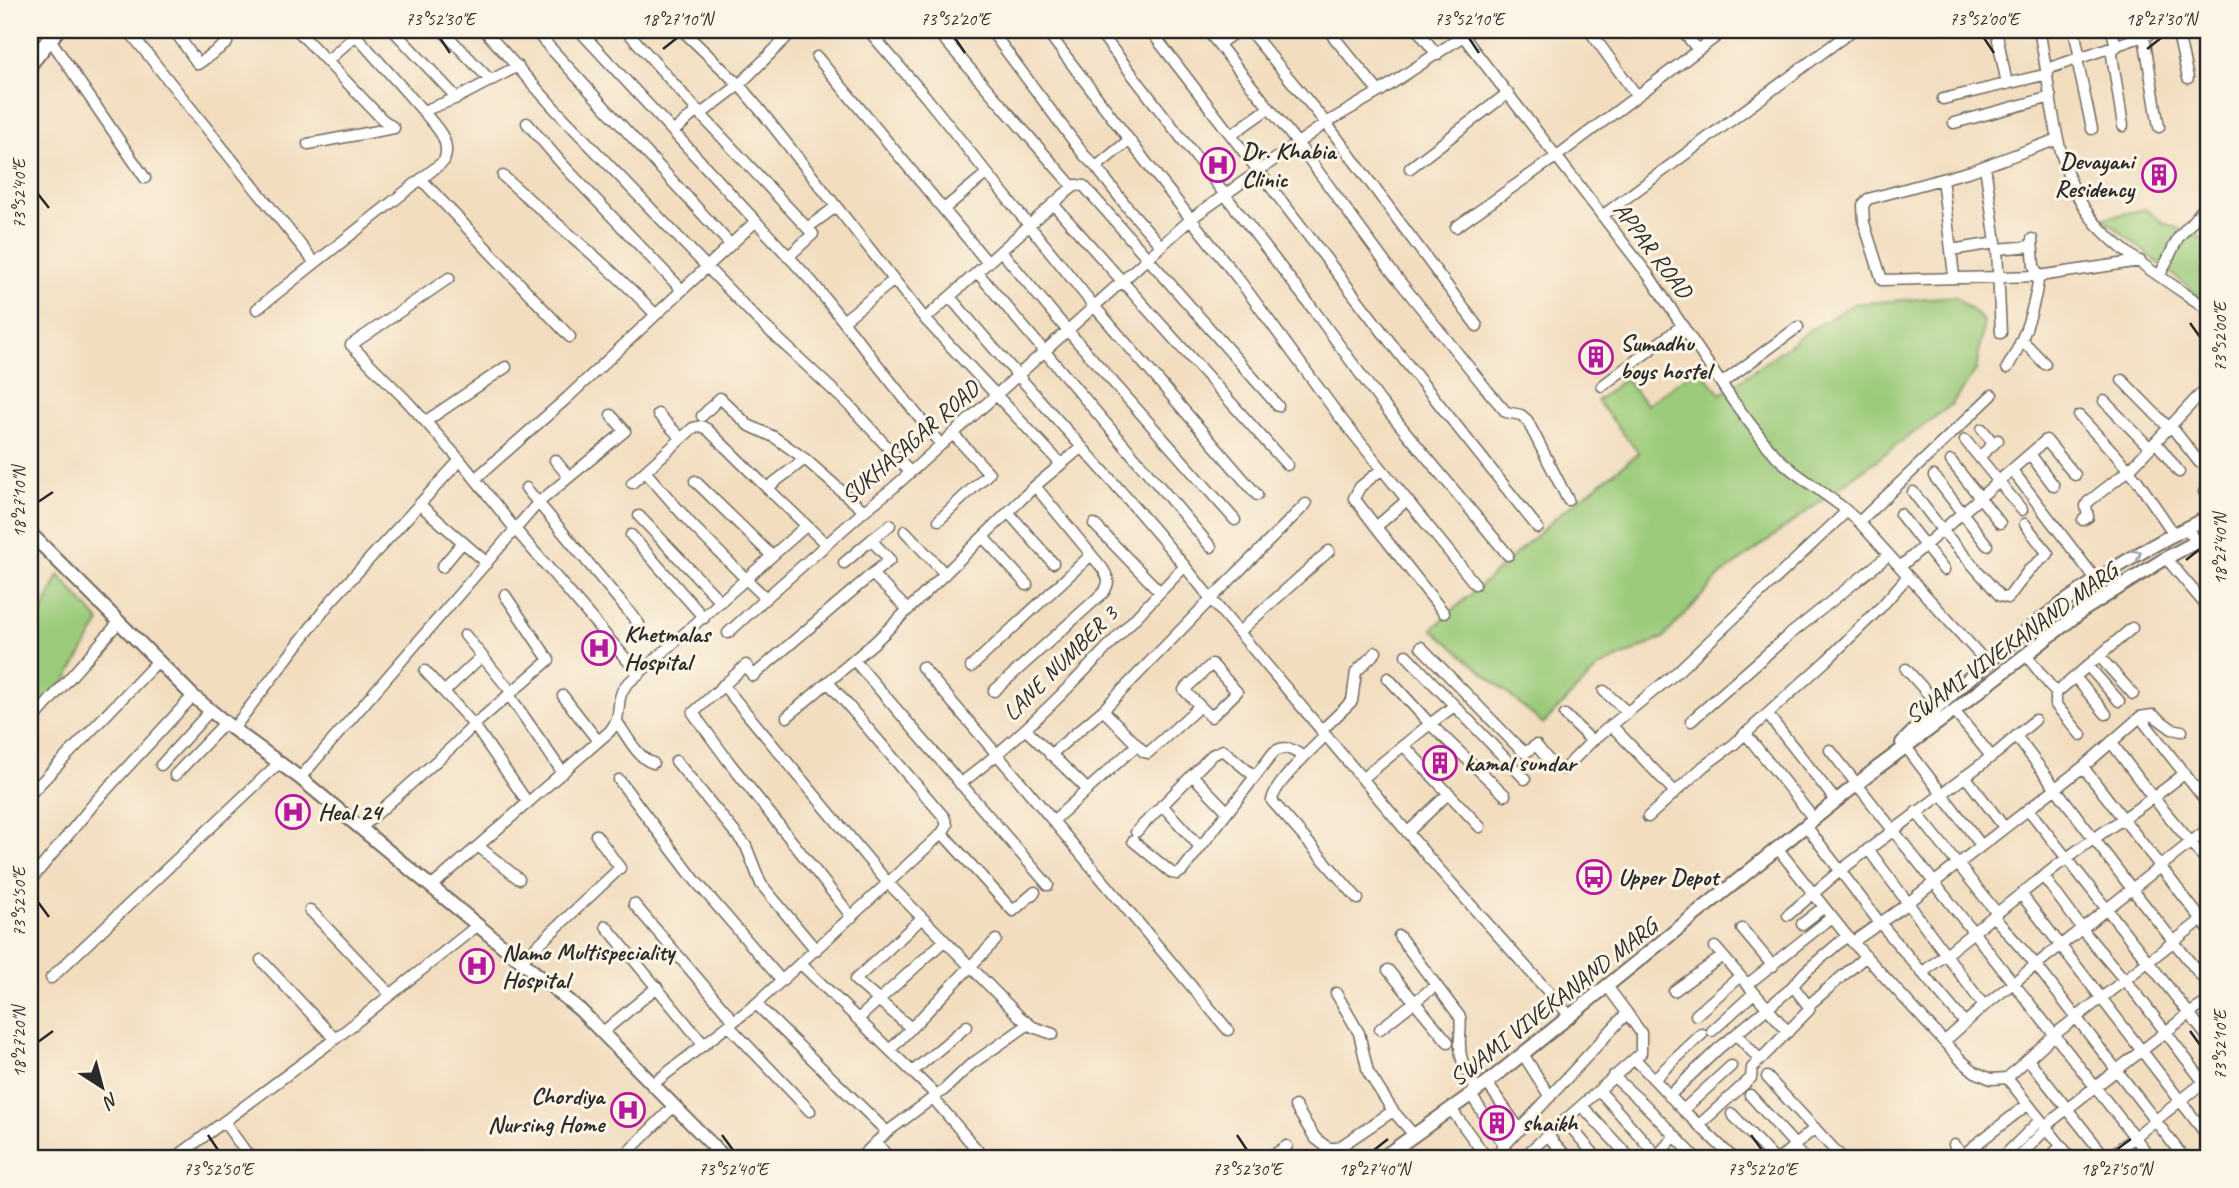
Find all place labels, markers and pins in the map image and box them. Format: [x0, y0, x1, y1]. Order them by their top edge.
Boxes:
place label: Dr. Khabia Clinic [1242, 136, 1337, 194]
hospital icon: Dr. Khabia Clinic [1199, 146, 1237, 184]
place label: Devayani Residency [2054, 146, 2137, 204]
building icon: Devayani Residency [2140, 156, 2178, 194]
place label: Sumadhu boys hostel [1620, 328, 1715, 386]
building icon: Sumadhu boys hostel [1577, 338, 1615, 376]
place label: Khetmalas Hospital [624, 619, 713, 677]
hospital icon: Khetmalas Hospital [580, 629, 618, 667]
building icon: kamal sundar [1421, 744, 1459, 782]
place label: kamal sundar [1464, 748, 1578, 778]
hospital icon: Heal 24 [274, 793, 312, 831]
place label: Heal 24 [318, 797, 385, 827]
bus stop icon: Upper Depot [1575, 858, 1613, 896]
place label: Upper Depot [1618, 862, 1721, 892]
place label: Namo Multispeciality Hospital [502, 937, 677, 995]
hospital icon: Namo Multispeciality Hospital [458, 947, 496, 985]
place label: Chordiya Nursing Home [488, 1081, 606, 1139]
hospital icon: Chordiya Nursing Home [609, 1091, 647, 1129]
building icon: shaikh [1478, 1104, 1516, 1142]
place label: shaikh [1522, 1108, 1579, 1138]

